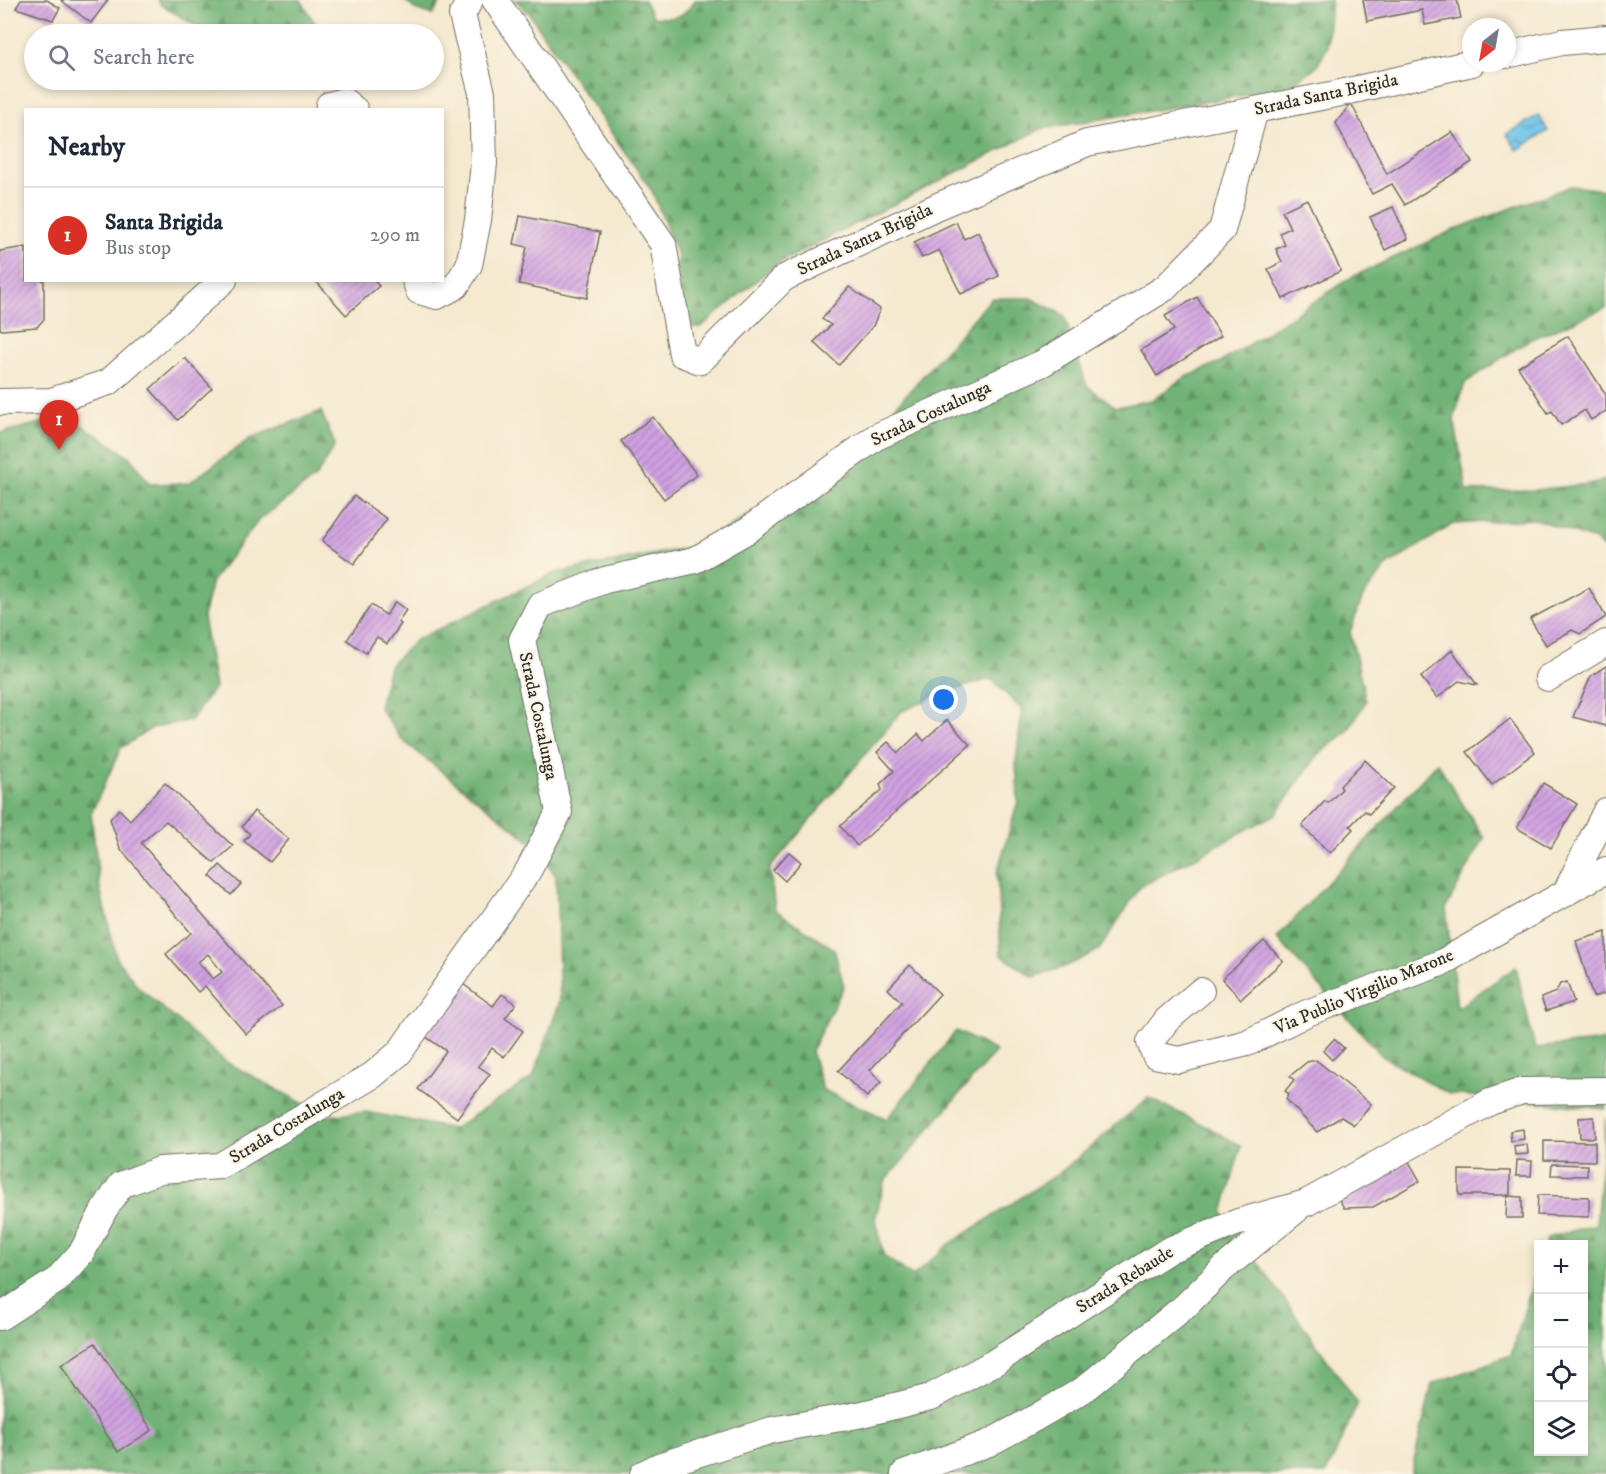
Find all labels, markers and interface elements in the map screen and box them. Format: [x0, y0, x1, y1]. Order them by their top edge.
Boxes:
north arrow [1462, 18, 1516, 72]
search box [24, 24, 444, 90]
icon: search [45, 41, 78, 74]
text: Search here [93, 44, 195, 71]
street label: Strada Santa Brigida [1252, 69, 1400, 121]
text: Nearby [48, 131, 125, 164]
street label: Strada Santa Brigida [794, 199, 936, 281]
text: Santa Brigida [105, 209, 223, 236]
text: 1 [64, 223, 71, 248]
text: 290 m [370, 223, 420, 248]
text: Bus stop [105, 236, 171, 261]
street label: Strada Costalunga [867, 376, 995, 451]
pin: 1 [40, 400, 78, 450]
street label: Strada Costalunga [514, 650, 562, 782]
your location [929, 685, 958, 714]
street label: Via Publio Virgilio Marone [1270, 944, 1457, 1040]
street label: Strada Costalunga [226, 1083, 349, 1169]
map controls [1534, 1240, 1588, 1456]
button: + [1534, 1240, 1588, 1294]
street label: Strada Rebaude [1072, 1241, 1178, 1319]
button: − [1534, 1294, 1588, 1348]
button: locate [1534, 1348, 1588, 1402]
button: layers [1534, 1402, 1588, 1456]

